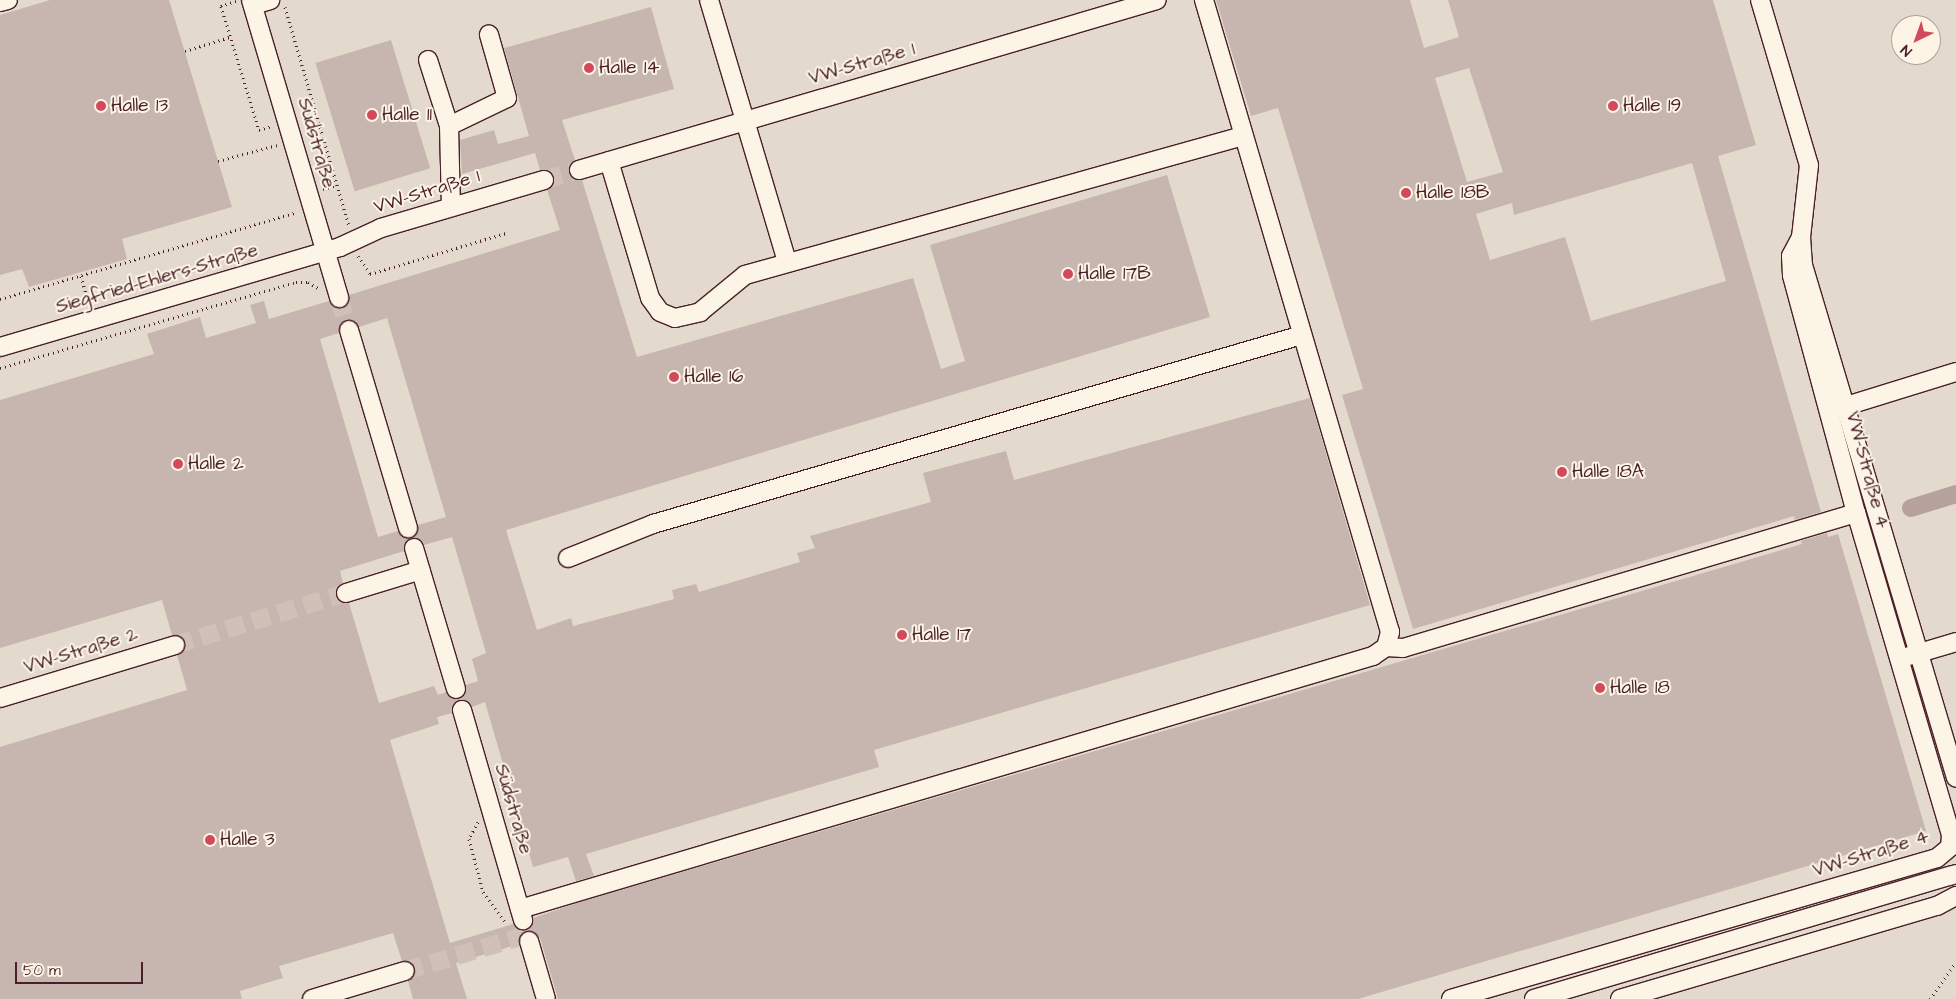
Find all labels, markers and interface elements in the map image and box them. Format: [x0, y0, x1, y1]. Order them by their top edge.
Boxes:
north arrow [1891, 15, 1941, 65]
street label: VW-Straße 1 [806, 38, 918, 90]
text: N [1897, 40, 1917, 61]
place label: Halle 14 [599, 57, 659, 79]
marker: Halle 14 [583, 62, 595, 74]
place label: Halle 13 [111, 95, 168, 117]
street label: Südstraße [292, 95, 340, 191]
place label: Halle 19 [1623, 95, 1681, 117]
marker: Halle 13 [95, 100, 107, 112]
marker: Halle 19 [1607, 100, 1619, 112]
place label: Halle 11 [382, 104, 432, 126]
marker: Halle 11 [366, 109, 378, 121]
street label: VW-Straße 1 [371, 165, 483, 219]
place label: Halle 18B [1416, 182, 1489, 204]
marker: Halle 18B [1400, 187, 1412, 199]
street label: Siegfried-Ehlers-Straße [53, 239, 261, 319]
place label: Halle 17B [1078, 263, 1151, 285]
marker: Halle 17B [1062, 268, 1074, 280]
place label: Halle 16 [684, 366, 743, 388]
marker: Halle 16 [668, 371, 680, 383]
street label: VW-Straße 4 [1840, 409, 1894, 531]
place label: Halle 2 [188, 453, 244, 475]
marker: Halle 2 [172, 458, 184, 470]
place label: Halle 18A [1572, 461, 1644, 483]
marker: Halle 18A [1556, 466, 1568, 478]
street label: VW-Straße 2 [21, 623, 141, 679]
place label: Halle 17 [912, 624, 971, 646]
marker: Halle 17 [896, 629, 908, 641]
place label: Halle 18 [1610, 677, 1670, 699]
marker: Halle 18 [1594, 682, 1606, 694]
street label: Südstraße [489, 761, 537, 857]
street label: VW-Straße 4 [1810, 826, 1932, 882]
place label: Halle 3 [220, 829, 275, 851]
marker: Halle 3 [204, 834, 216, 846]
scale bar [18, 952, 145, 984]
text: 50 m [23, 960, 61, 981]

